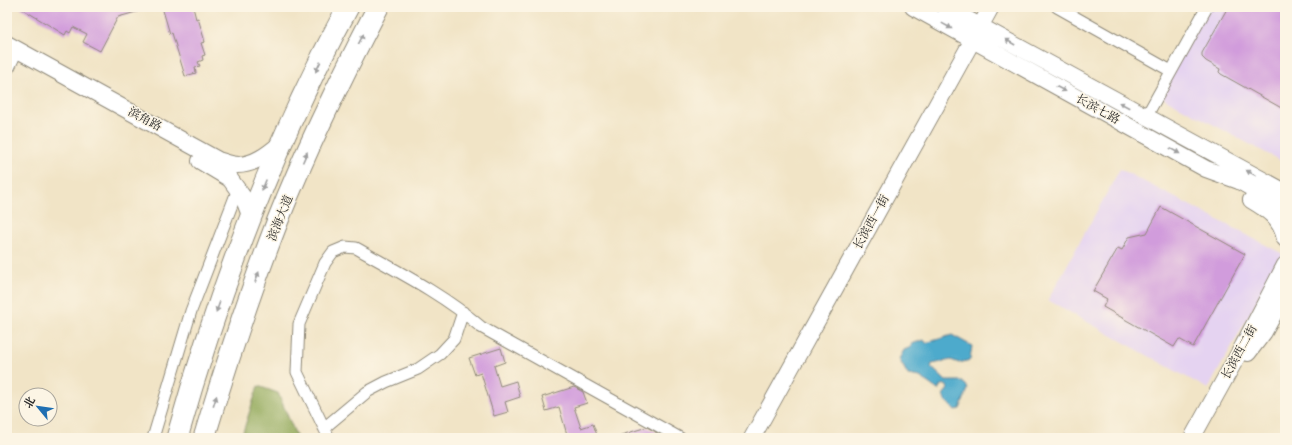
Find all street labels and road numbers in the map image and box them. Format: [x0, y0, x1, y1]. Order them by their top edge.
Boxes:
street label: 长滨七路 [1074, 91, 1122, 127]
street label: 滨角路 [126, 104, 164, 134]
street label: 长滨西一街 [850, 191, 892, 252]
street label: 滨海大道 [265, 193, 295, 243]
street label: 长滨西二街 [1218, 321, 1260, 382]

